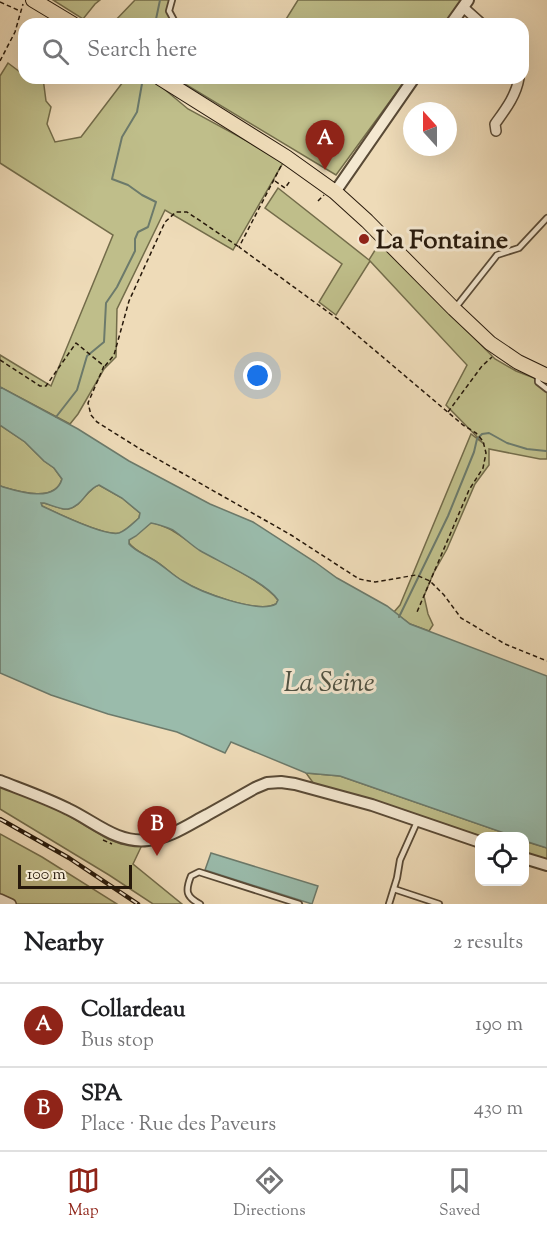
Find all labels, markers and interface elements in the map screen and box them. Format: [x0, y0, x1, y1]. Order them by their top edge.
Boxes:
search box [18, 18, 529, 84]
icon: search [39, 35, 72, 68]
text: Search here [87, 35, 197, 67]
north arrow [403, 102, 457, 156]
pin: A [306, 120, 344, 170]
place label: La Fontaine [376, 223, 508, 260]
marker: La Fontaine [357, 232, 371, 246]
your location [243, 361, 272, 390]
water label: La Seine [283, 665, 375, 704]
pin: B [138, 806, 176, 856]
map controls [475, 832, 529, 886]
button: locate [475, 832, 529, 886]
scale bar [18, 862, 132, 890]
text: 100 m [27, 864, 66, 887]
text: Nearby [24, 925, 104, 962]
text: 2 results [453, 929, 523, 958]
text: Collardeau [81, 995, 185, 1027]
text: A [35, 1011, 52, 1040]
text: 190 m [475, 1011, 523, 1040]
text: Bus stop [81, 1027, 154, 1056]
text: SPA [81, 1079, 122, 1111]
text: B [37, 1095, 50, 1124]
text: 430 m [474, 1095, 523, 1124]
text: Place · Rue des Paveurs [81, 1111, 276, 1140]
tab: Map [67, 1164, 100, 1223]
tab: Directions [233, 1164, 306, 1223]
tab: Saved [439, 1164, 480, 1223]

